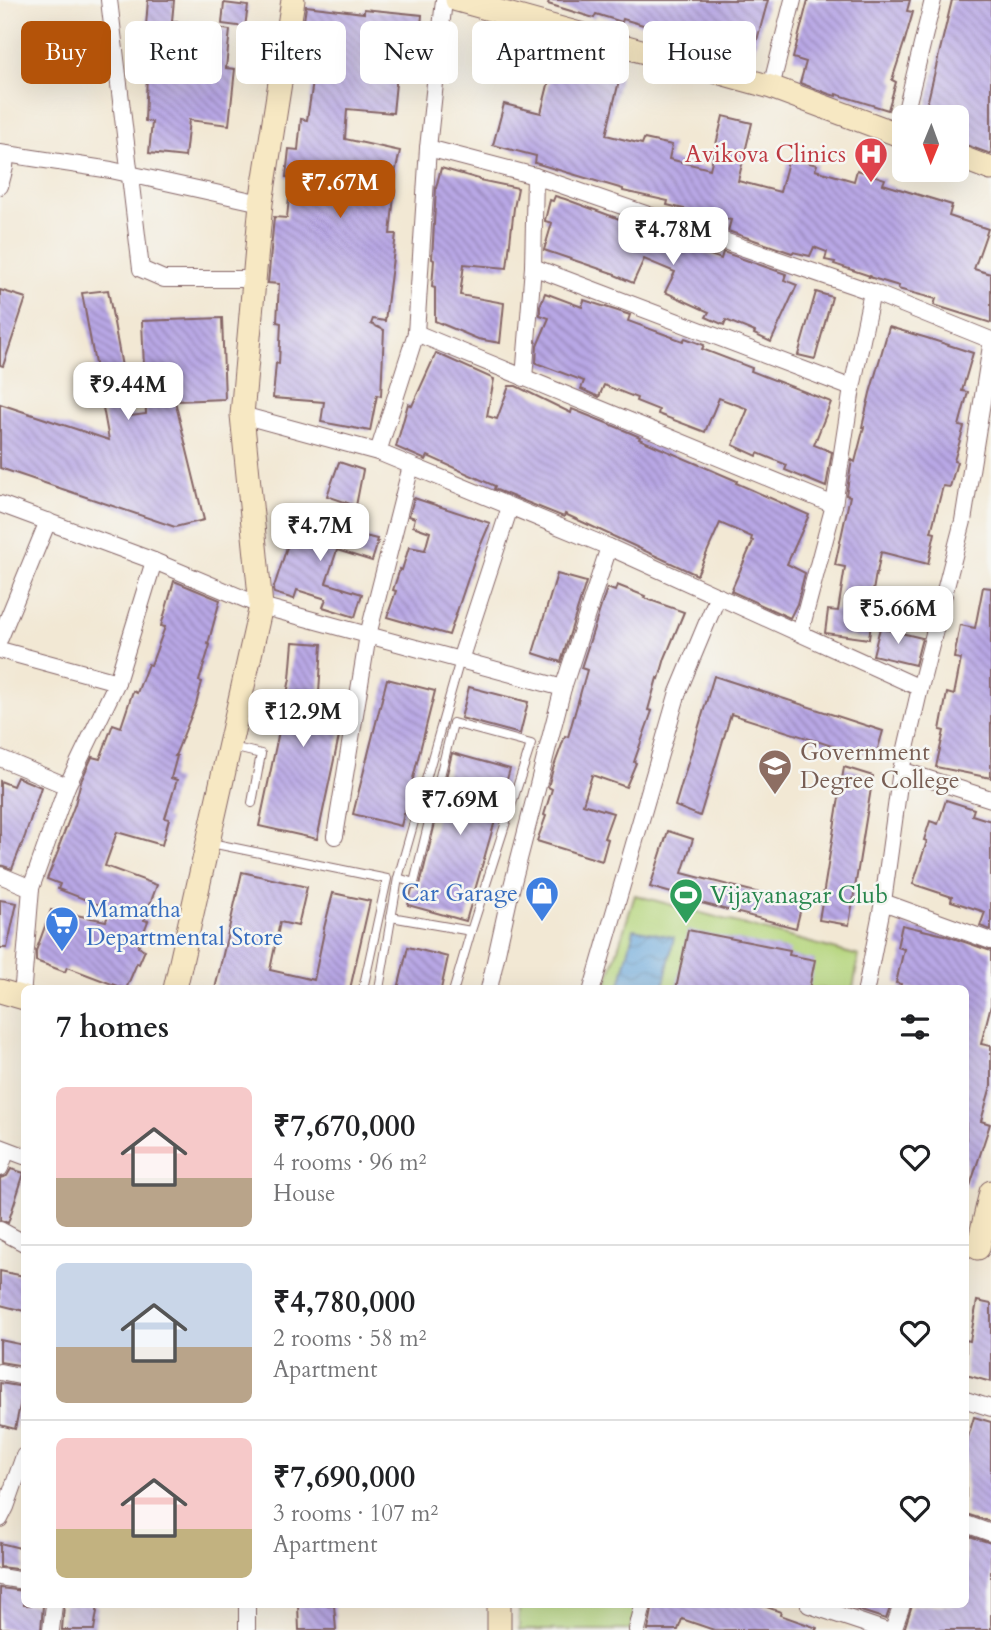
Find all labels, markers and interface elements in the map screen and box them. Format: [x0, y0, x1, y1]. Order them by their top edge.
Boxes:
chip: Buy [21, 21, 111, 84]
chip: Rent [125, 21, 222, 84]
chip: Filters [236, 21, 346, 84]
chip: New [360, 21, 458, 84]
chip: Apartment [472, 21, 629, 84]
chip: House [643, 21, 756, 84]
north arrow [892, 105, 970, 182]
map controls [892, 105, 969, 182]
hospital icon: Avikova Clinics [852, 135, 890, 184]
place label: Avikova Clinics [685, 138, 846, 171]
pin: ₹7.67M [283, 160, 397, 220]
text: ₹7.67M [301, 167, 379, 198]
pin: ₹4.78M [616, 208, 730, 267]
text: ₹4.78M [634, 214, 712, 245]
pin: ₹9.44M [71, 362, 185, 422]
text: ₹9.44M [89, 369, 167, 400]
pin: ₹4.7M [271, 504, 369, 563]
text: ₹4.7M [287, 510, 353, 541]
pin: ₹5.66M [841, 586, 955, 646]
text: ₹5.66M [859, 593, 937, 624]
pin: ₹12.9M [246, 690, 360, 749]
text: ₹12.9M [264, 696, 342, 727]
place label: Government Degree College [800, 736, 960, 797]
school or university icon: Government Degree College [756, 747, 794, 796]
pin: ₹7.69M [403, 778, 517, 837]
text: ₹7.69M [421, 784, 499, 815]
shop icon: Car Garage [523, 874, 561, 923]
sports icon: Vijayanagar Club [667, 876, 705, 925]
place label: Car Garage [401, 877, 518, 910]
place label: Vijayanagar Club [710, 879, 888, 912]
place label: Mamatha Departmental Store [86, 893, 283, 954]
supermarket icon: Mamatha Departmental Store [43, 904, 81, 953]
text: 7 homes [56, 1007, 169, 1048]
icon: filters [896, 1008, 934, 1046]
text: ₹7,670,000 [273, 1106, 415, 1147]
icon: home [112, 1115, 196, 1199]
icon: heart [896, 1138, 934, 1176]
text: 4 rooms · 96 m² [273, 1147, 426, 1178]
text: House [273, 1178, 335, 1209]
text: ₹4,780,000 [273, 1282, 415, 1323]
icon: home [112, 1291, 196, 1375]
icon: heart [896, 1314, 934, 1352]
text: 2 rooms · 58 m² [273, 1323, 426, 1354]
text: Apartment [273, 1354, 377, 1385]
text: ₹7,690,000 [273, 1457, 415, 1498]
icon: home [112, 1466, 196, 1550]
icon: heart [896, 1489, 934, 1527]
text: 3 rooms · 107 m² [273, 1498, 438, 1529]
text: Apartment [273, 1529, 377, 1560]

